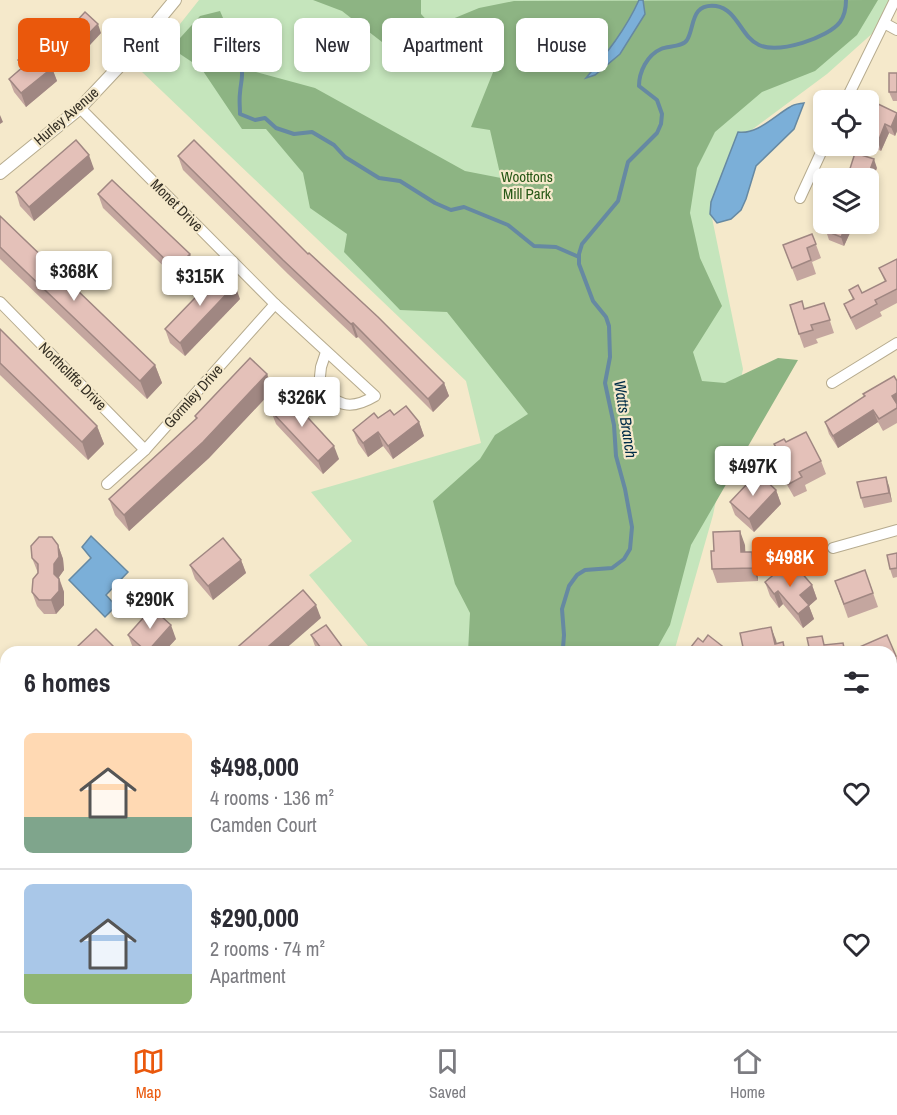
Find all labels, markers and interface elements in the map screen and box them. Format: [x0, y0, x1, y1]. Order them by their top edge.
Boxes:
chip: Buy [18, 18, 90, 72]
chip: Rent [102, 18, 180, 72]
chip: Filters [192, 18, 282, 72]
chip: New [294, 18, 370, 72]
chip: Apartment [382, 18, 504, 72]
chip: House [516, 18, 608, 72]
street label: Hurley Avenue [29, 82, 103, 150]
map controls [813, 90, 879, 234]
button: locate [813, 90, 879, 156]
park label: Woottons Mill Park [501, 166, 553, 204]
button: layers [813, 168, 879, 234]
street label: Monet Drive [146, 174, 208, 236]
pin: $368K [32, 251, 116, 302]
pin: $315K [158, 256, 242, 307]
text: $368K [50, 257, 98, 284]
text: $315K [176, 262, 224, 289]
street label: Northcliffe Drive [34, 337, 112, 415]
street label: Gormley Drive [159, 359, 227, 432]
pin: $326K [260, 377, 344, 428]
water label: Watts Branch [609, 379, 643, 459]
text: $326K [278, 383, 326, 410]
pin: $497K [711, 446, 795, 497]
text: $497K [729, 452, 777, 479]
pin: $498K [748, 537, 832, 588]
text: $498K [766, 543, 814, 570]
pin: $290K [108, 579, 192, 630]
text: $290K [126, 585, 174, 612]
text: 6 homes [24, 665, 111, 700]
icon: filters [840, 666, 873, 699]
text: $498,000 [210, 749, 299, 784]
icon: home [72, 757, 144, 829]
icon: heart [840, 777, 873, 810]
text: 4 rooms · 136 m² [210, 784, 334, 811]
text: Camden Court [210, 811, 317, 838]
text: $290,000 [210, 900, 299, 935]
icon: home [72, 908, 144, 980]
icon: heart [840, 928, 873, 961]
text: 2 rooms · 74 m² [210, 935, 325, 962]
text: Apartment [210, 962, 286, 989]
tab: Map [132, 1045, 165, 1103]
tab: Saved [429, 1045, 466, 1103]
tab: Home [730, 1045, 765, 1103]

